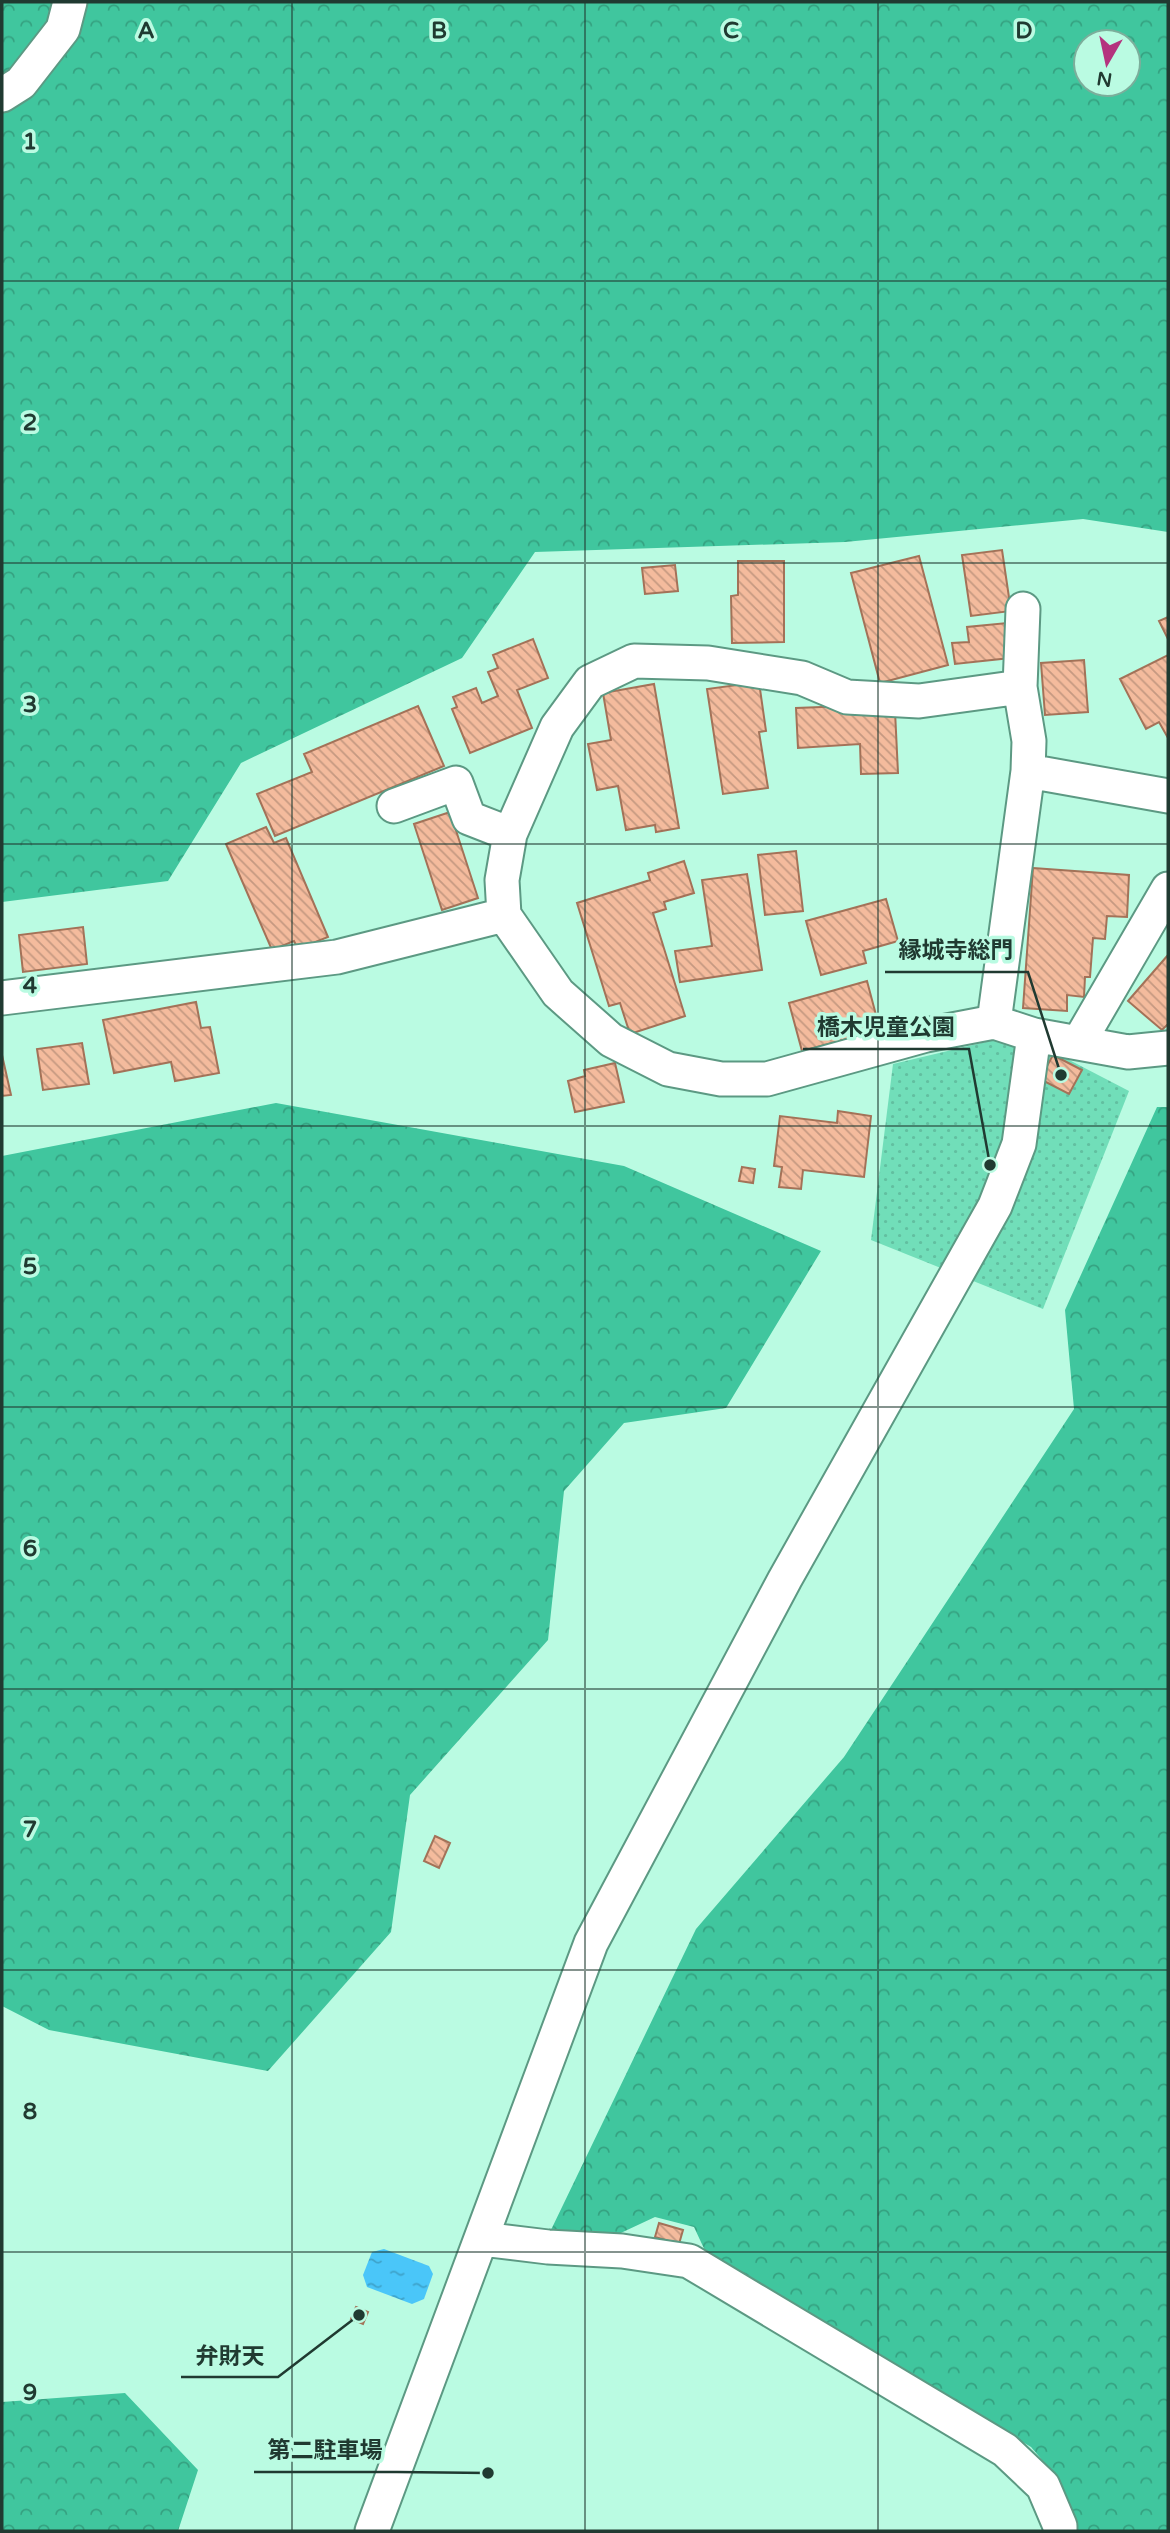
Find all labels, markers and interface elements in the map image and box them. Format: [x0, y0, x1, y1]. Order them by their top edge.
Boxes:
text: A [137, 17, 155, 45]
text: B [431, 17, 447, 45]
text: C [723, 17, 739, 45]
text: D [1015, 17, 1033, 45]
north arrow [1072, 28, 1142, 98]
text: N [1095, 67, 1114, 91]
text: 1 [23, 128, 37, 156]
text: 2 [23, 409, 37, 437]
text: 3 [23, 691, 37, 719]
callout: 縁城寺総門 [885, 928, 1028, 972]
text: 縁城寺総門 [899, 937, 1014, 965]
text: 4 [23, 972, 38, 1000]
callout: 橋木児童公園 [803, 1005, 969, 1049]
text: 橋木児童公園 [817, 1014, 955, 1042]
text: 5 [23, 1253, 37, 1281]
text: 6 [23, 1535, 37, 1563]
text: 7 [23, 1816, 37, 1844]
text: 8 [23, 2098, 37, 2126]
callout: 弁財天 [181, 2333, 278, 2377]
text: 弁財天 [196, 2343, 265, 2371]
text: 9 [23, 2379, 37, 2407]
callout: 第二駐車場 [254, 2428, 397, 2472]
text: 第二駐車場 [268, 2437, 383, 2465]

